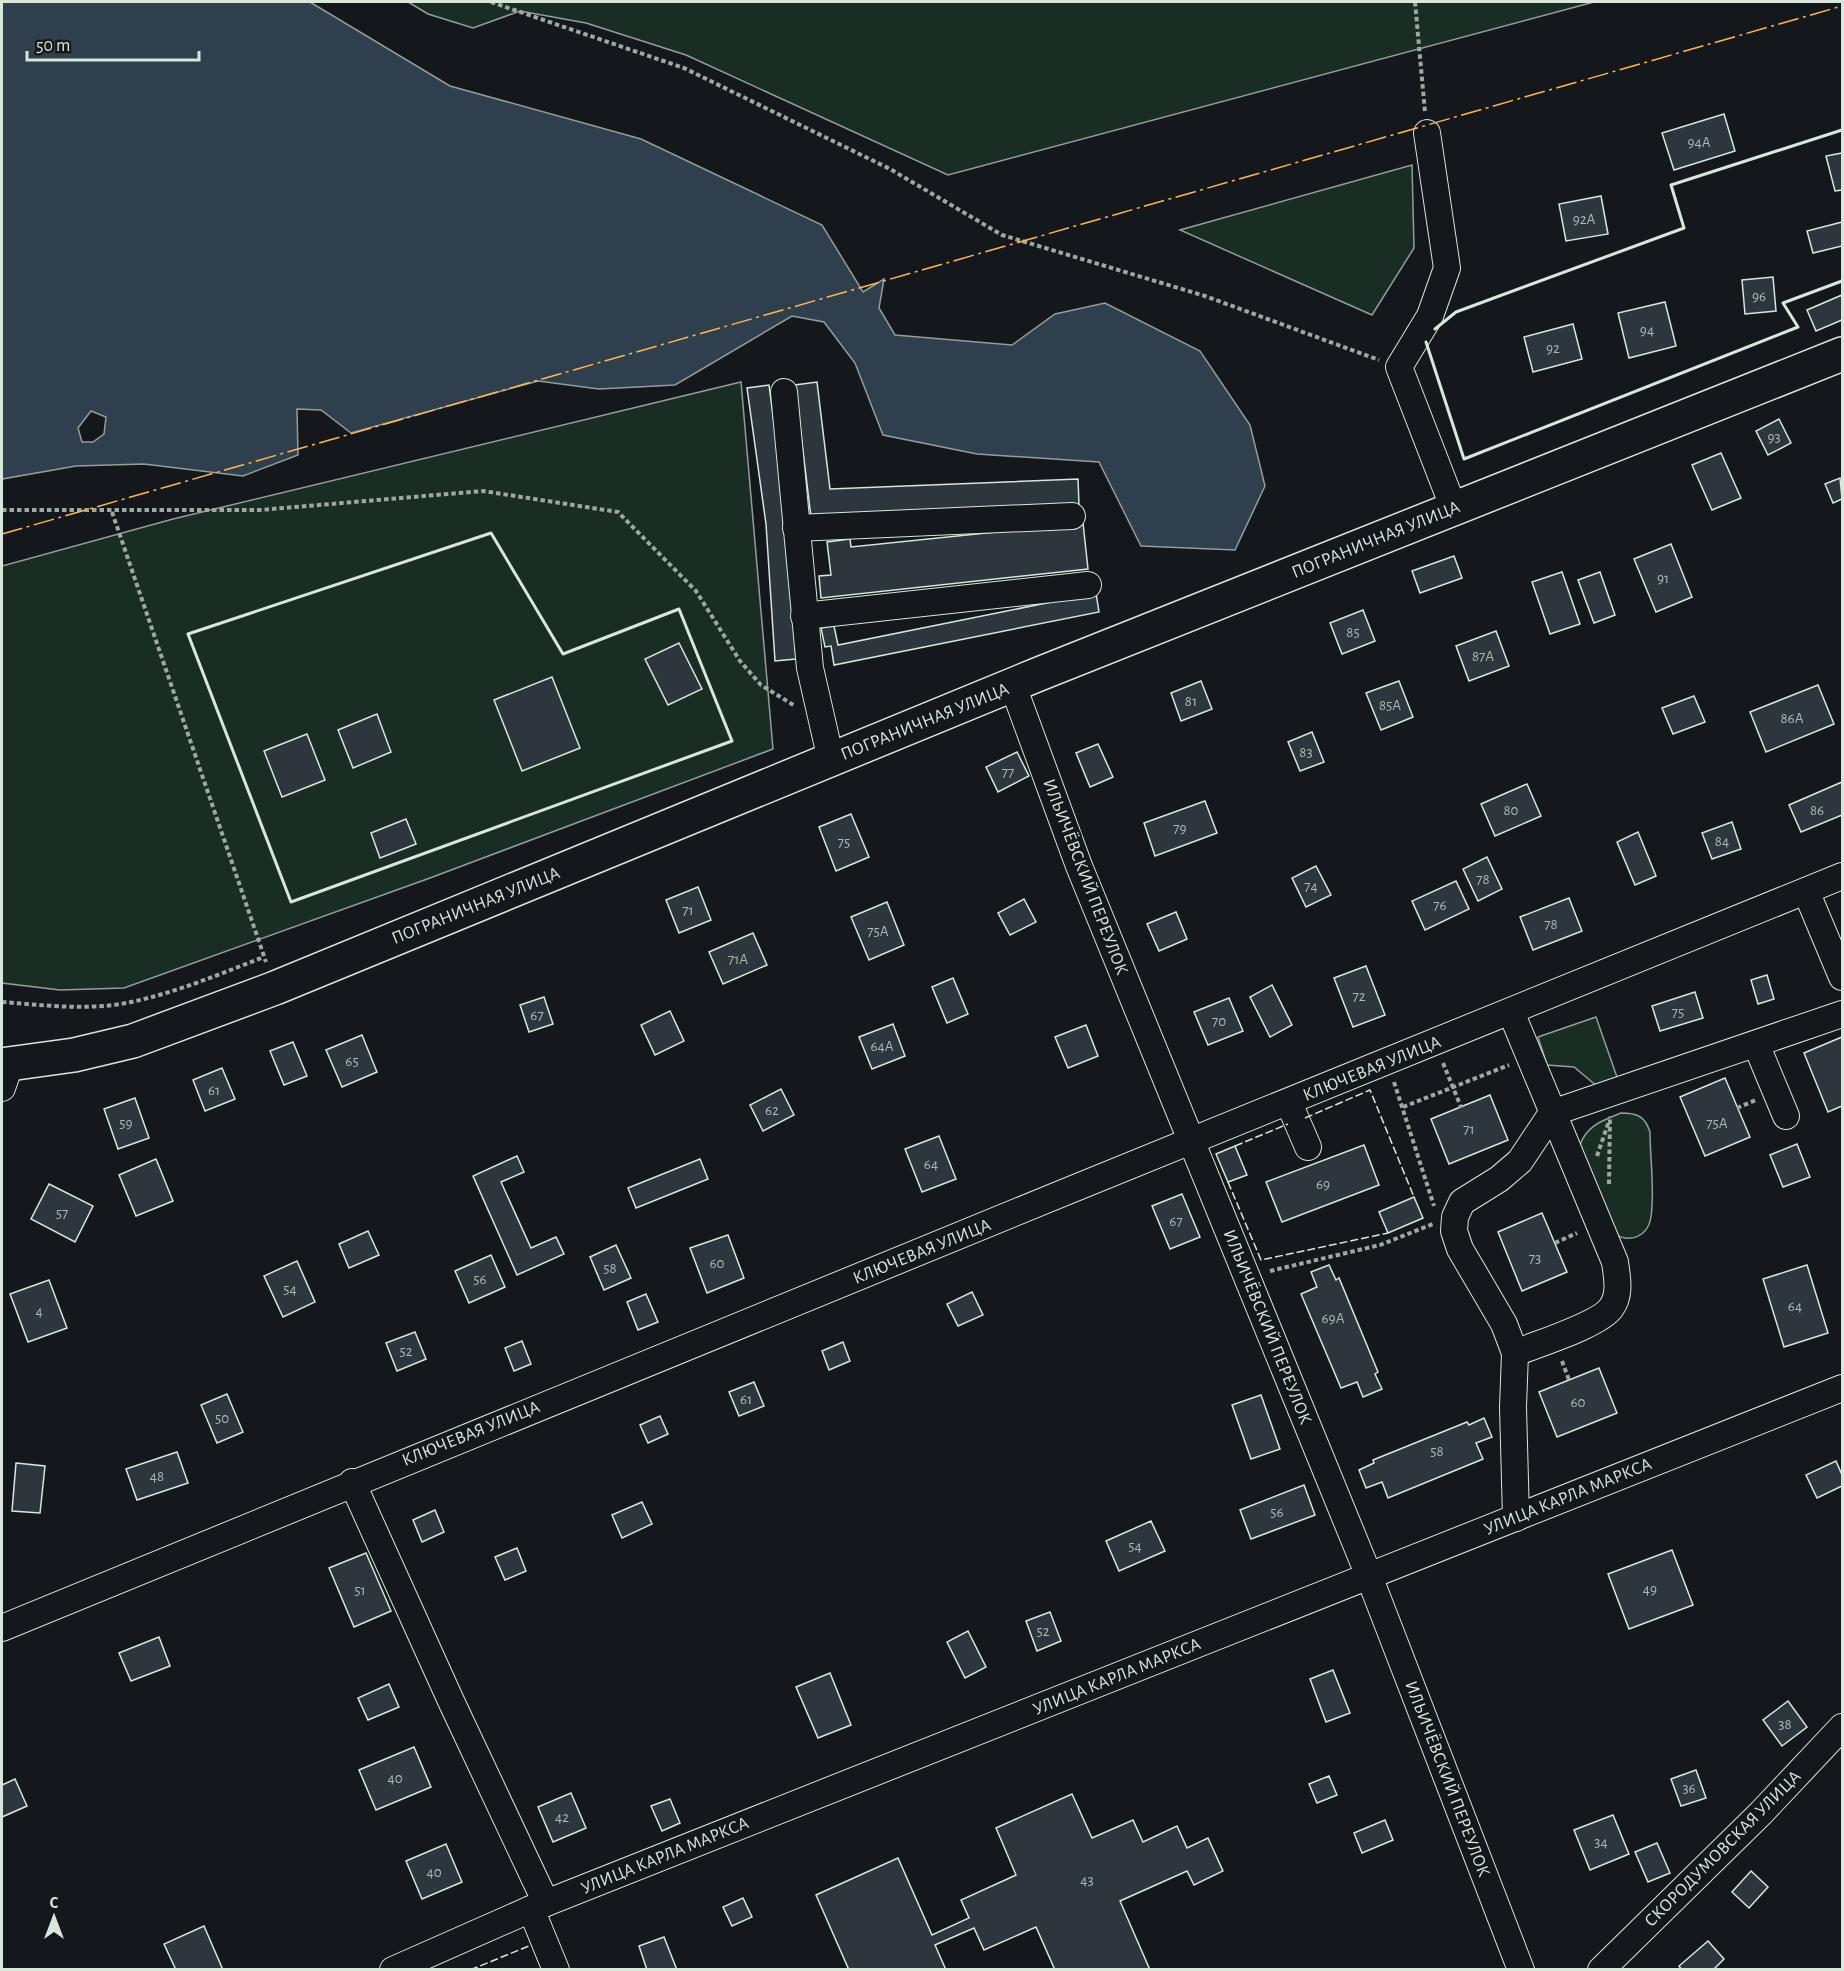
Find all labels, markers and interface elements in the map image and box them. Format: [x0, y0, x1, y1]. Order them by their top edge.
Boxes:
scale bar [27, 24, 200, 62]
text: 50 m [36, 37, 70, 55]
house number: 94А [1687, 135, 1711, 150]
house number: 92А [1573, 212, 1596, 227]
house number: 96 [1752, 289, 1766, 304]
house number: 94 [1640, 323, 1654, 338]
house number: 92 [1546, 341, 1560, 356]
house number: 93 [1767, 430, 1781, 445]
street label: ПОГРАНИЧНАЯ УЛИЦА [1289, 498, 1463, 582]
house number: 91 [1657, 571, 1669, 586]
house number: 85 [1346, 625, 1360, 640]
house number: 87А [1472, 649, 1494, 664]
street label: ПОГРАНИЧНАЯ УЛИЦА [838, 680, 1012, 764]
house number: 81 [1185, 694, 1197, 709]
house number: 85А [1379, 698, 1401, 713]
house number: 86А [1781, 711, 1804, 726]
house number: 83 [1299, 745, 1313, 760]
house number: 77 [1002, 765, 1014, 780]
street label: ИЛЬИЧЁВСКИЙ ПЕРЕУЛОК [1039, 776, 1133, 978]
house number: 80 [1503, 803, 1519, 818]
house number: 86 [1810, 803, 1824, 818]
house number: 79 [1173, 821, 1187, 836]
house number: 84 [1715, 834, 1729, 849]
house number: 75 [838, 835, 850, 850]
street label: ПОГРАНИЧНАЯ УЛИЦА [389, 864, 563, 948]
house number: 78 [1476, 872, 1490, 887]
house number: 74 [1304, 879, 1318, 894]
house number: 76 [1433, 898, 1447, 913]
house number: 71 [682, 903, 694, 918]
house number: 78 [1544, 917, 1558, 932]
house number: 75А [867, 924, 889, 939]
house number: 71А [728, 952, 748, 967]
house number: 72 [1352, 989, 1366, 1004]
house number: 75 [1672, 1005, 1684, 1020]
house number: 67 [530, 1008, 544, 1023]
house number: 70 [1212, 1014, 1226, 1029]
street label: КЛЮЧЕВАЯ УЛИЦА [1301, 1033, 1444, 1105]
house number: 64А [870, 1039, 894, 1054]
house number: 65 [345, 1054, 359, 1069]
house number: 61 [208, 1083, 220, 1098]
house number: 62 [765, 1103, 779, 1118]
house number: 59 [119, 1116, 133, 1131]
house number: 75А [1706, 1116, 1728, 1131]
house number: 71 [1463, 1122, 1475, 1137]
house number: 64 [924, 1157, 938, 1172]
house number: 69 [1316, 1177, 1330, 1192]
house number: 57 [56, 1206, 68, 1221]
house number: 67 [1169, 1214, 1183, 1229]
street label: КЛЮЧЕВАЯ УЛИЦА [851, 1216, 994, 1288]
street label: ИЛЬИЧЁВСКИЙ ПЕРЕУЛОК [1220, 1226, 1316, 1427]
house number: 73 [1529, 1251, 1541, 1266]
house number: 60 [710, 1256, 725, 1271]
house number: 58 [603, 1261, 617, 1276]
house number: 56 [473, 1272, 487, 1287]
house number: 54 [283, 1282, 297, 1297]
house number: 64 [1788, 1299, 1802, 1314]
house number: 4 [35, 1304, 43, 1319]
house number: 69А [1322, 1311, 1345, 1326]
house number: 52 [399, 1344, 413, 1359]
house number: 61 [740, 1392, 752, 1407]
house number: 60 [1571, 1395, 1586, 1410]
street label: КЛЮЧЕВАЯ УЛИЦА [400, 1398, 543, 1470]
house number: 50 [215, 1411, 229, 1426]
house number: 58 [1430, 1444, 1444, 1459]
street label: УЛИЦА КАРЛА МАРКСА [1482, 1455, 1655, 1539]
house number: 48 [150, 1469, 164, 1484]
house number: 56 [1270, 1505, 1284, 1520]
house number: 54 [1128, 1539, 1142, 1554]
house number: 49 [1643, 1582, 1657, 1597]
house number: 51 [354, 1583, 366, 1598]
house number: 52 [1036, 1624, 1050, 1639]
street label: УЛИЦА КАРЛА МАРКСА [1031, 1635, 1204, 1719]
street label: ИЛЬИЧЁВСКИЙ ПЕРЕУЛОК [1401, 1678, 1495, 1880]
house number: 38 [1778, 1717, 1792, 1732]
street label: СКОРОДУМОВСКАЯ УЛИЦА [1641, 1767, 1805, 1931]
house number: 40 [387, 1771, 403, 1786]
house number: 36 [1682, 1781, 1696, 1796]
house number: 42 [555, 1810, 569, 1825]
street label: УЛИЦА КАРЛА МАРКСА [579, 1814, 752, 1898]
house number: 34 [1594, 1835, 1608, 1850]
house number: 40 [426, 1865, 442, 1880]
house number: 43 [1080, 1873, 1094, 1888]
north arrow [24, 1887, 84, 1947]
text: С [50, 1895, 59, 1911]

